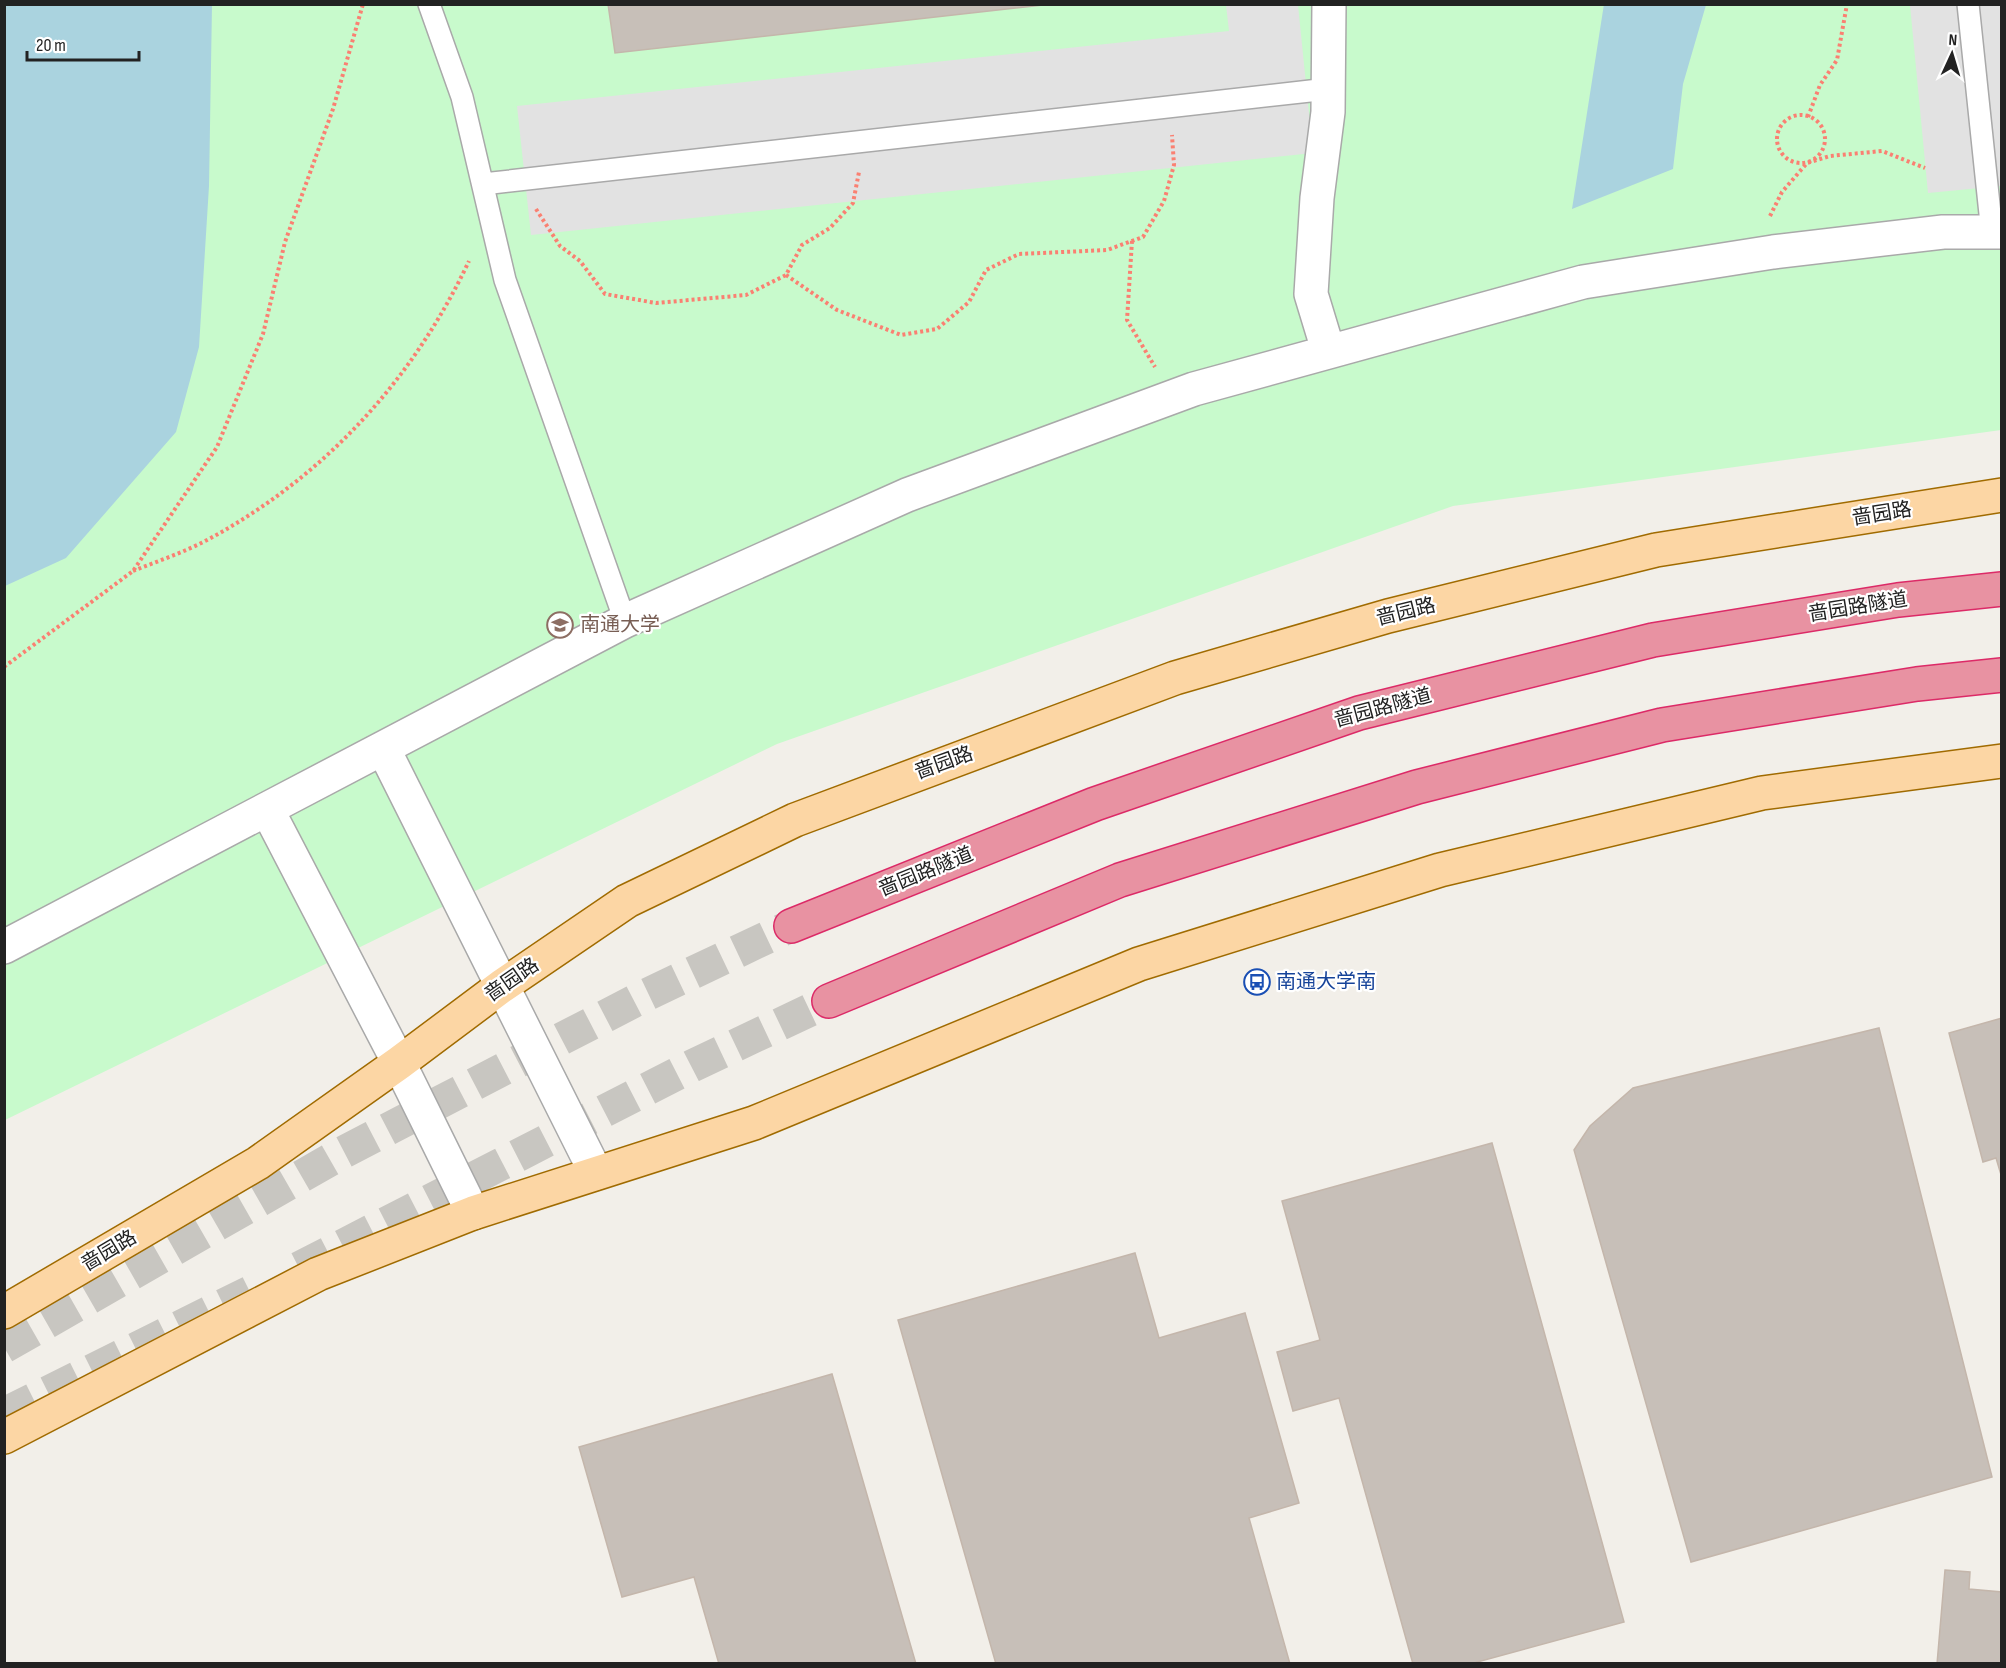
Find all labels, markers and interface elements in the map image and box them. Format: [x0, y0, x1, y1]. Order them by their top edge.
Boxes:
scale bar [27, 24, 140, 62]
north arrow [1922, 24, 1982, 84]
text: N [1948, 31, 1958, 50]
text: 20 m [36, 35, 66, 56]
street label: 啬园路 [1850, 497, 1914, 531]
street label: 啬园路隧道 [1807, 587, 1909, 627]
street label: 啬园路 [1374, 593, 1438, 631]
school or university icon: 南通大学 [545, 610, 575, 640]
place label: 南通大学 [580, 613, 660, 637]
street label: 啬园路隧道 [1332, 683, 1434, 733]
street label: 啬园路 [912, 741, 976, 785]
street label: 啬园路隧道 [875, 842, 977, 902]
street label: 啬园路 [481, 953, 543, 1007]
bus stop icon: 南通大学南 [1242, 967, 1272, 997]
place label: 南通大学南 [1276, 970, 1376, 994]
street label: 啬园路 [77, 1225, 141, 1277]

